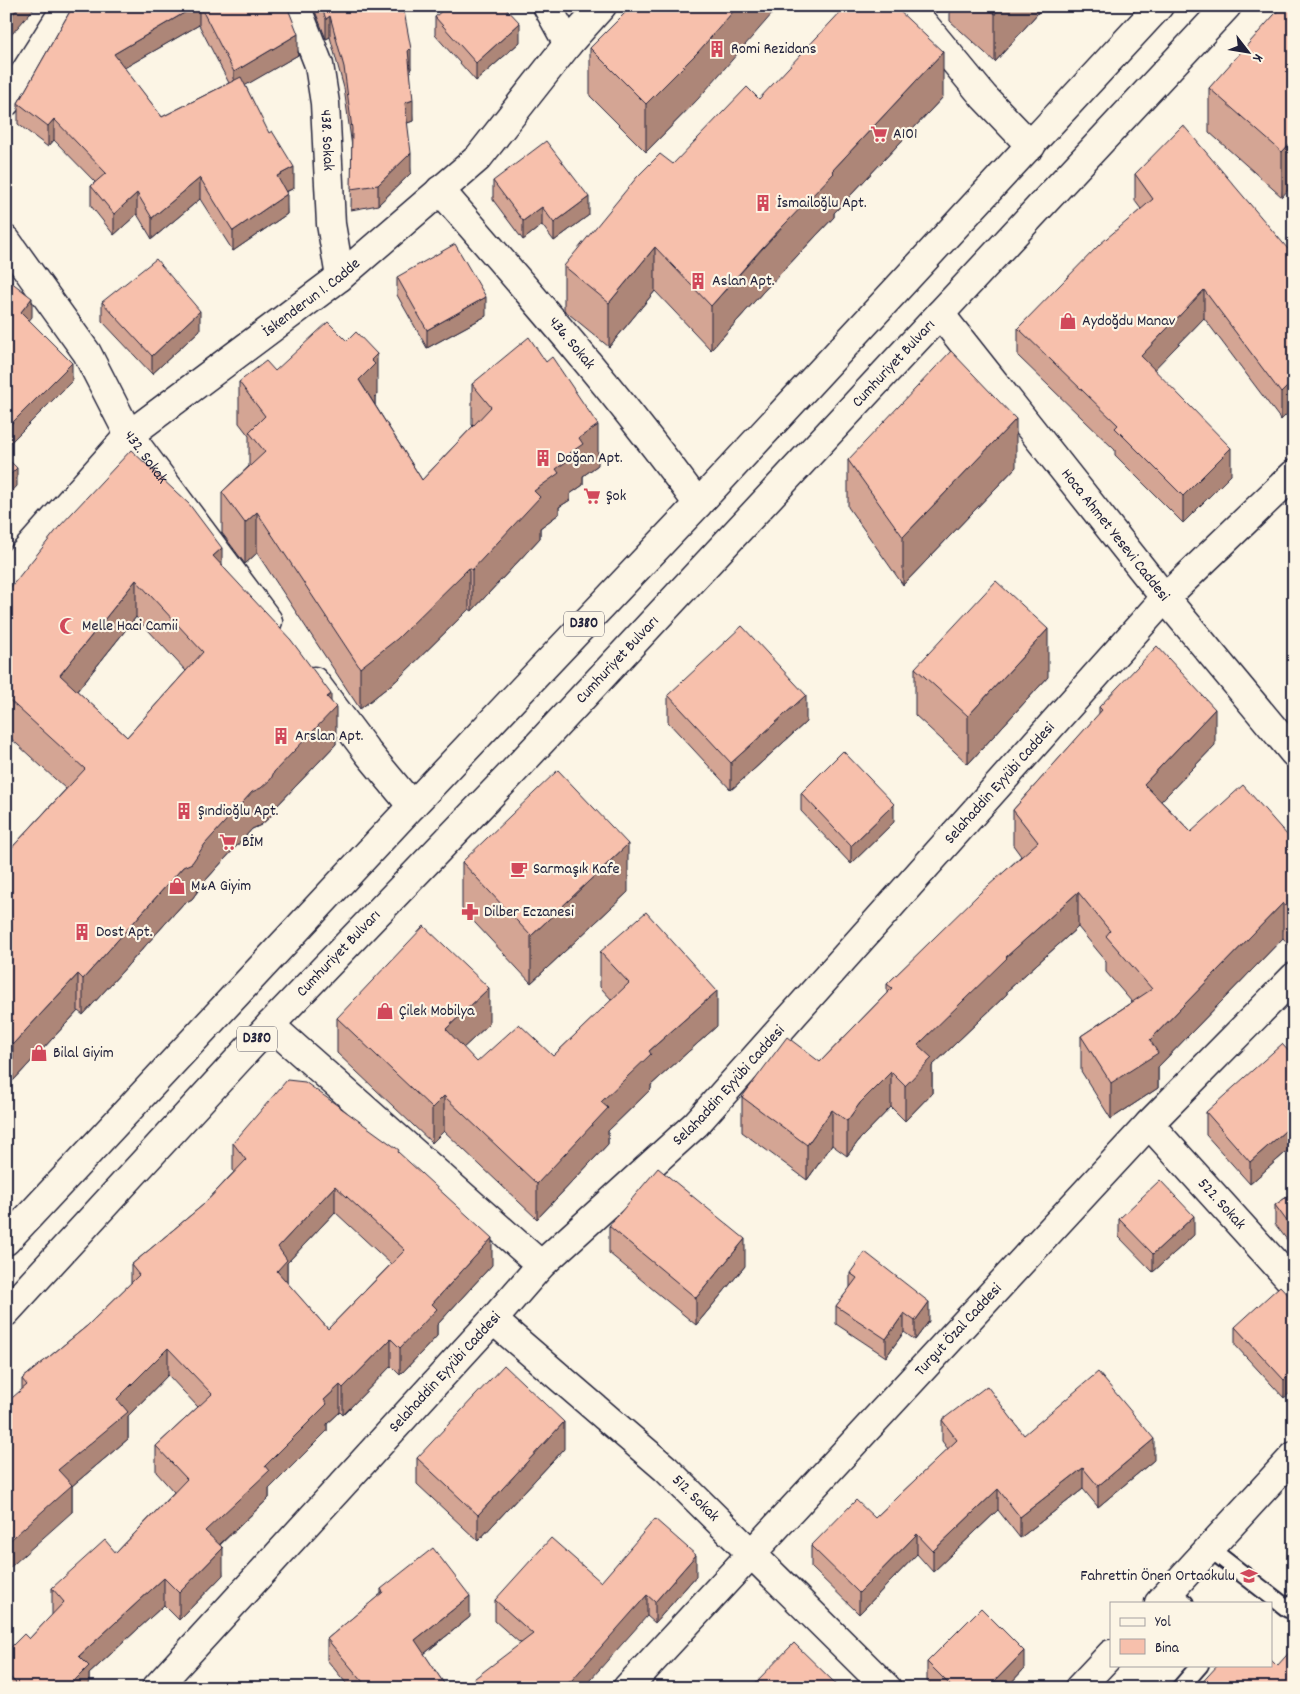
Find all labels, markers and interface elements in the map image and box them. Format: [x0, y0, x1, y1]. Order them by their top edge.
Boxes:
north arrow [1222, 28, 1272, 78]
place label: Romi Rezidans [731, 38, 817, 61]
building icon: Romi Rezidans [707, 39, 727, 59]
text: K [1247, 50, 1268, 66]
street label: 438. Sokak [314, 109, 340, 171]
place label: A101 [893, 123, 917, 146]
supermarket icon: A101 [869, 124, 889, 144]
place label: İsmailoğlu Apt. [777, 192, 867, 215]
building icon: İsmailoğlu Apt. [753, 193, 773, 213]
street label: İskenderun 1. Cadde [258, 253, 366, 343]
place label: Aslan Apt. [712, 270, 775, 293]
building icon: Aslan Apt. [688, 271, 708, 291]
place label: Aydoğdu Manav [1082, 310, 1176, 333]
shop icon: Aydoğdu Manav [1058, 311, 1078, 331]
street label: 436. Sokak [543, 312, 601, 375]
street label: Cumhuriyet Bulvarı [847, 314, 941, 413]
street label: 432. Sokak [118, 426, 173, 489]
place label: Doğan Apt. [557, 447, 623, 470]
building icon: Doğan Apt. [533, 448, 553, 468]
street label: Hoca Ahmet Yesevi Caddesi [1055, 464, 1175, 607]
place label: Şok [606, 485, 626, 508]
supermarket icon: Şok [582, 486, 602, 506]
street label: Cumhuriyet Bulvarı [570, 611, 665, 709]
road number: D380 [564, 612, 604, 636]
place label: Melle Haci Camii [82, 615, 178, 638]
mosque icon: Melle Haci Camii [58, 616, 78, 636]
street label: Selahaddin Eyyübi Caddesi [939, 717, 1061, 850]
place label: Arslan Apt. [295, 725, 363, 748]
building icon: Arslan Apt. [271, 726, 291, 746]
place label: Şındioğlu Apt. [198, 800, 279, 823]
building icon: Şındioğlu Apt. [174, 801, 194, 821]
place label: BİM [242, 831, 263, 854]
supermarket icon: BİM [218, 832, 238, 852]
place label: Sarmaşık Kafe [533, 858, 620, 881]
cafe icon: Sarmaşık Kafe [509, 859, 529, 879]
place label: M&A Giyim [191, 875, 251, 898]
shop icon: M&A Giyim [167, 876, 187, 896]
place label: Dilber Eczanesi [484, 901, 574, 924]
pharmacy icon: Dilber Eczanesi [460, 902, 480, 922]
street label: Cumhuriyet Bulvarı [291, 905, 386, 1002]
place label: Dost Apt. [96, 921, 152, 944]
building icon: Dost Apt. [72, 922, 92, 942]
place label: Çilek Mobilya [399, 1000, 475, 1023]
shop icon: Çilek Mobilya [375, 1001, 395, 1021]
street label: Selahaddin Eyyübi Caddesi [667, 1020, 791, 1151]
road number: D380 [237, 1026, 277, 1052]
place label: Bilal Giyim [53, 1042, 114, 1065]
shop icon: Bilal Giyim [29, 1043, 49, 1063]
street label: 522. Sokak [1192, 1173, 1251, 1235]
street label: Turgut Özal Caddesi [909, 1278, 1008, 1382]
street label: Selahaddin Eyyübi Caddesi [383, 1307, 507, 1438]
street label: 512. Sokak [667, 1469, 725, 1527]
place label: Fahrettin Önen Ortaokulu [1080, 1565, 1235, 1588]
school or university icon: Fahrettin Önen Ortaokulu [1239, 1566, 1259, 1586]
legend [1110, 1602, 1272, 1666]
text: Yol [1155, 1612, 1171, 1634]
text: Bina [1155, 1638, 1180, 1660]

